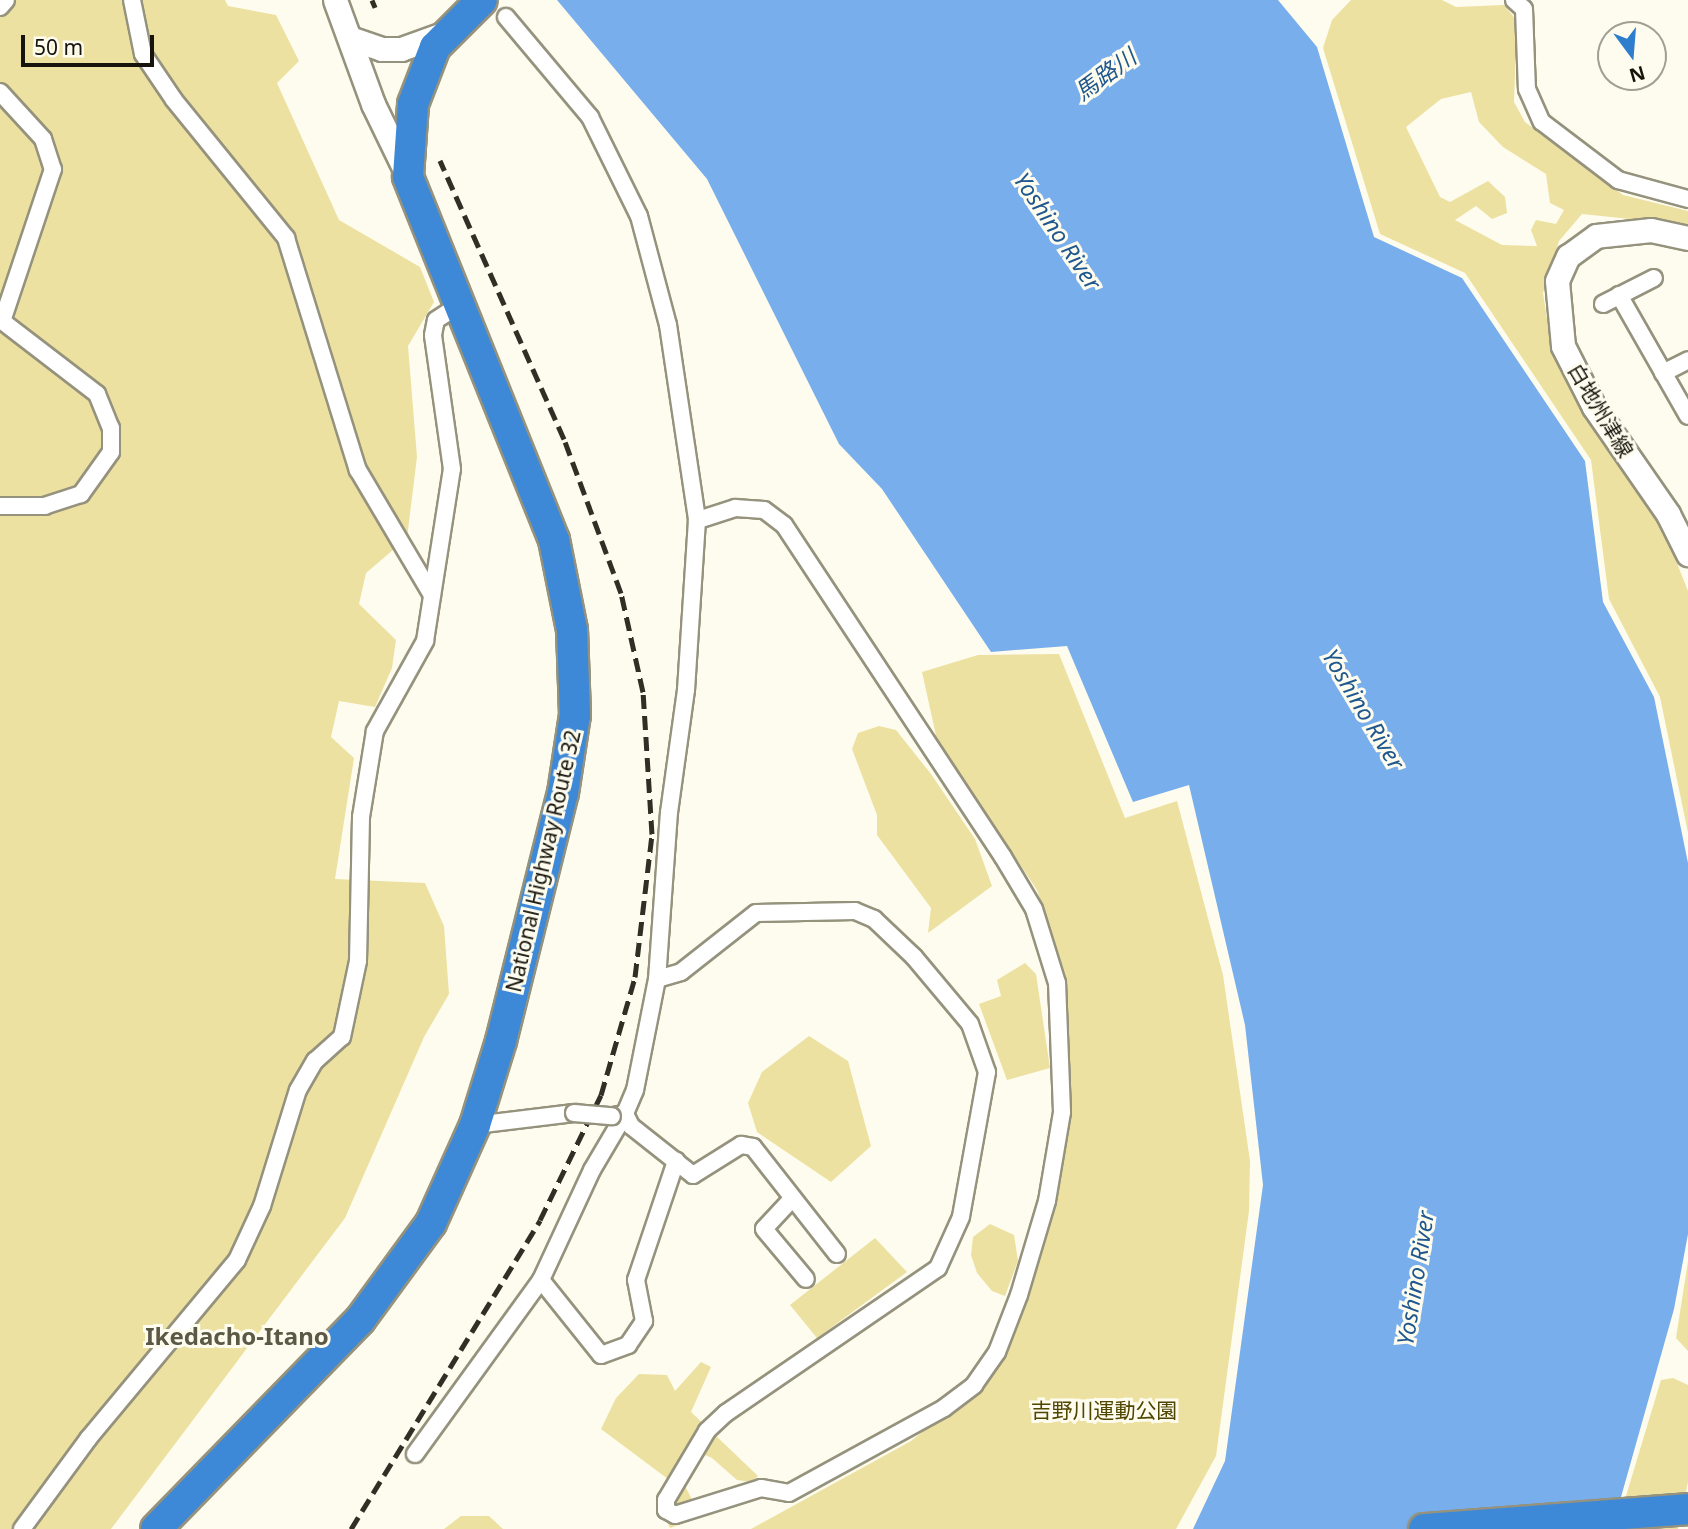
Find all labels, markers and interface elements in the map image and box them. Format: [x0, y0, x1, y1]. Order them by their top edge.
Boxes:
scale bar [24, 21, 158, 65]
north arrow [1597, 21, 1667, 91]
text: 50 m [34, 33, 83, 61]
water label: 馬路川 [1069, 43, 1141, 105]
text: N [1626, 60, 1648, 89]
water label: Yoshino River [1009, 167, 1107, 295]
street label: 白地州津線 [1563, 359, 1639, 461]
water label: Yoshino River [1317, 644, 1411, 774]
street label: National Highway Route 32 [501, 728, 585, 994]
water label: Yoshino River [1391, 1209, 1439, 1347]
district label: Ikedacho-Itano [145, 1322, 329, 1350]
park label: 吉野川運動公園 [1031, 1397, 1177, 1423]

